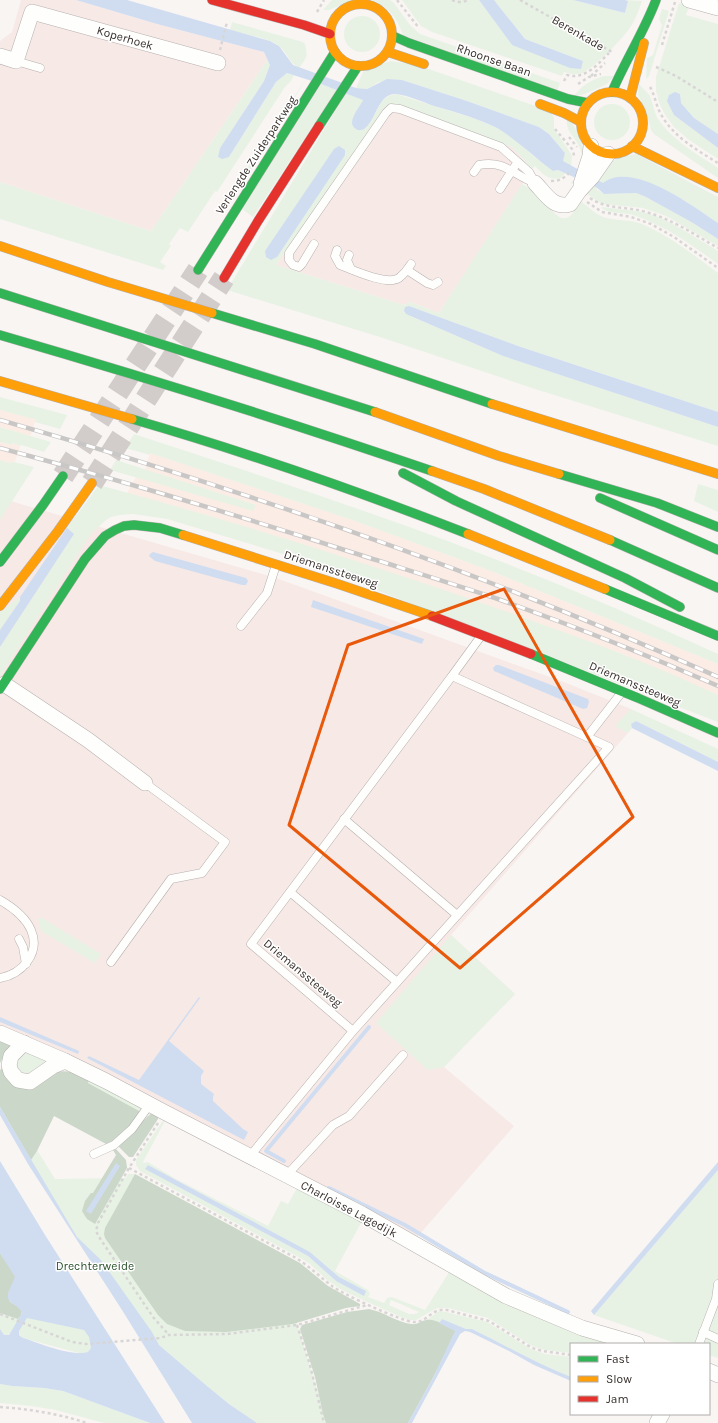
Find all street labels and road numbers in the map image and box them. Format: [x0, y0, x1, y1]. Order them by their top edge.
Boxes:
street label: Berenkade [549, 12, 607, 54]
street label: Koperhoek [95, 23, 155, 53]
street label: Rhoonse Baan [455, 41, 533, 79]
street label: Verlengde Zuiderparkweg [212, 93, 300, 217]
street label: Driemanssteeweg [282, 547, 380, 591]
street label: Driemanssteeweg [587, 658, 683, 710]
street label: Driemanssteeweg [261, 936, 345, 1010]
street label: Charloisse Lagedijk [298, 1178, 400, 1240]

